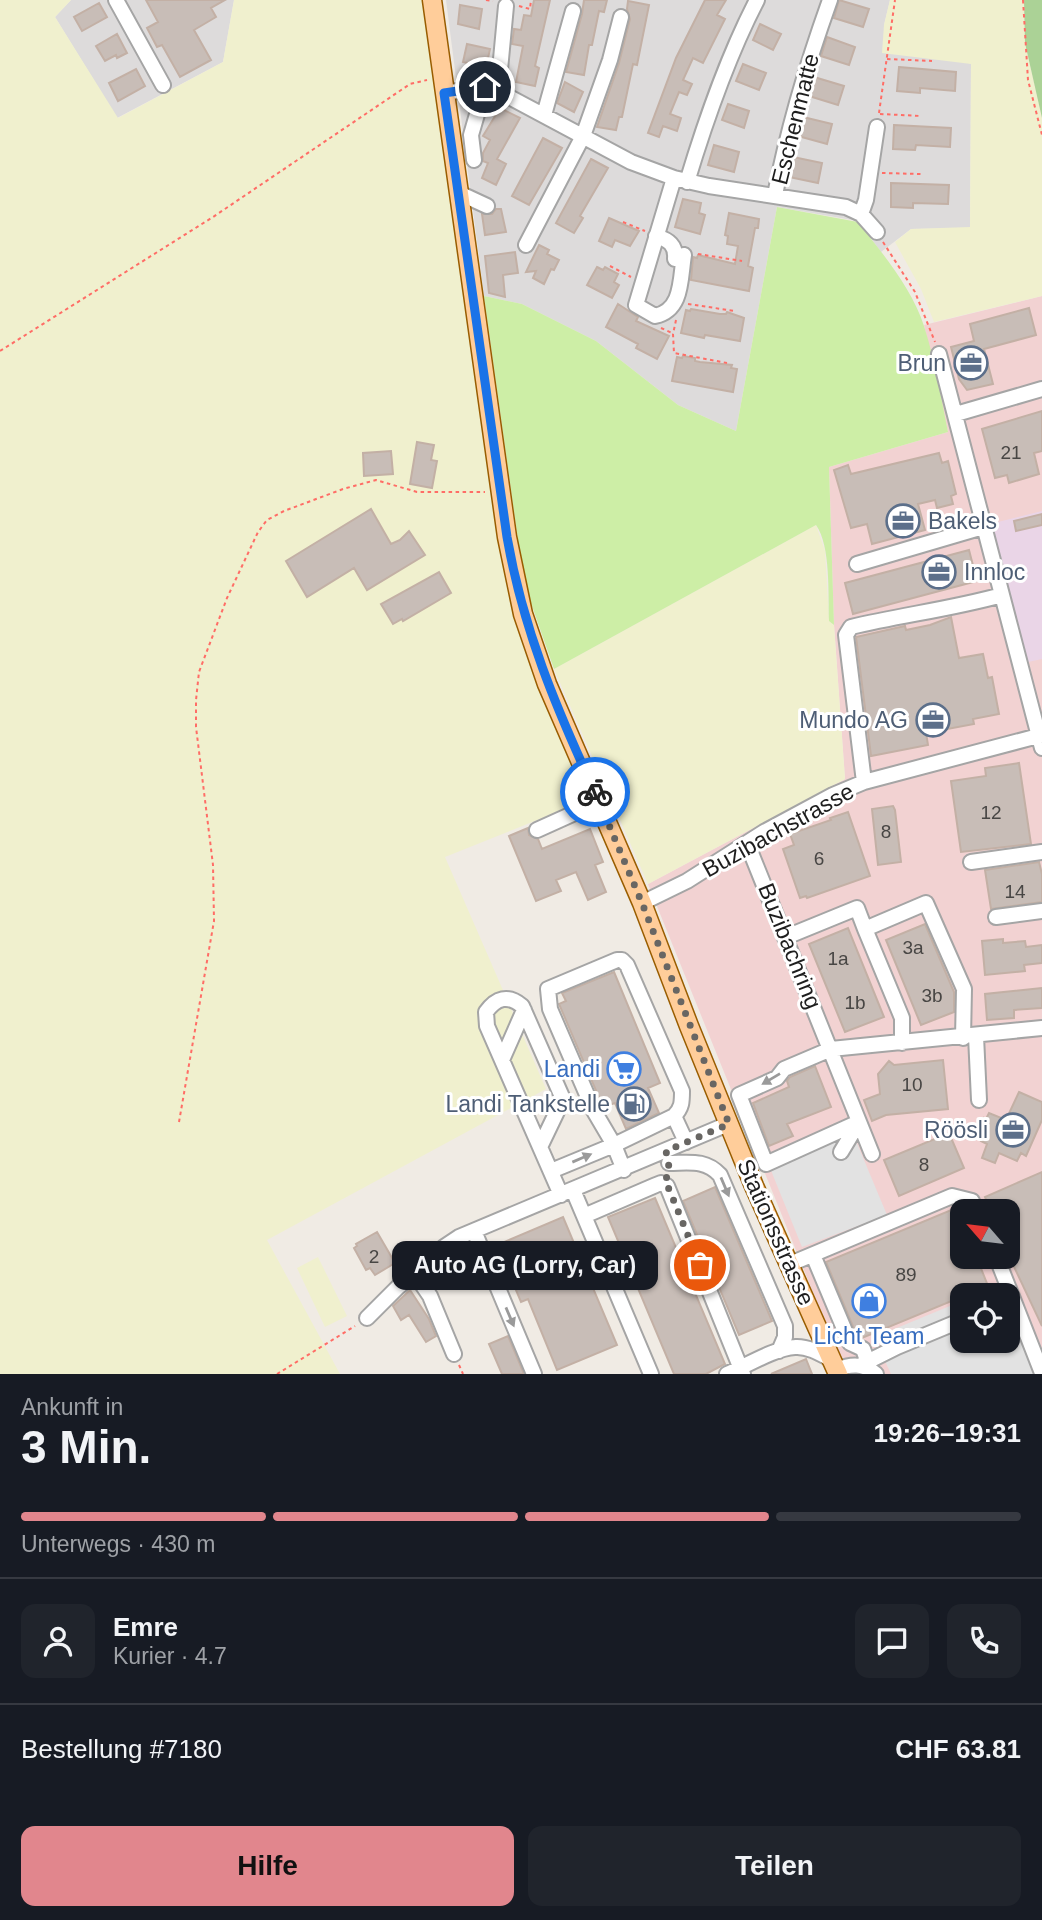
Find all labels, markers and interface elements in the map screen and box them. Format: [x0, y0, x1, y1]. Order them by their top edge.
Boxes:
street label: Eschenmatte [766, 51, 824, 187]
pin [455, 57, 515, 117]
icon: home [466, 68, 504, 106]
office icon: Brun [952, 344, 990, 382]
place label: Brun [897, 350, 946, 376]
house number: 21 [1000, 442, 1022, 463]
office icon: Bakels [884, 502, 922, 540]
place label: Bakels [928, 508, 997, 534]
office icon: Innloc [920, 553, 958, 591]
place label: Innloc [964, 559, 1025, 585]
office icon: Mundo AG [914, 701, 952, 739]
place label: Mundo AG [799, 707, 908, 733]
courier [560, 757, 630, 827]
icon: bike [576, 773, 614, 811]
street label: Buzibachstrasse [698, 778, 858, 882]
house number: 12 [980, 802, 1002, 823]
house number: 8 [881, 821, 891, 842]
house number: 6 [814, 848, 824, 869]
street label: Buzibachring [753, 879, 827, 1013]
house number: 14 [1004, 881, 1026, 902]
house number: 3a [902, 937, 924, 958]
house number: 1a [827, 948, 849, 969]
house number: 3b [921, 985, 943, 1006]
house number: 1b [844, 992, 866, 1013]
supermarket icon: Landi [605, 1050, 643, 1088]
place label: Landi [544, 1056, 600, 1082]
one-way arrow [761, 1072, 781, 1085]
house number: 10 [901, 1074, 923, 1095]
fuel station icon: Landi Tankstelle [615, 1085, 653, 1123]
place label: Landi Tankstelle [445, 1091, 610, 1117]
office icon: Röösli [994, 1111, 1032, 1149]
place label: Röösli [924, 1117, 988, 1143]
one-way arrow [572, 1152, 593, 1163]
house number: 8 [919, 1154, 929, 1175]
street label: Stationsstrasse [732, 1155, 820, 1309]
one-way arrow [719, 1177, 731, 1197]
north arrow [950, 1199, 1020, 1269]
map controls [950, 1199, 1020, 1353]
pin [670, 1235, 730, 1295]
callout: Auto AG (Lorry, Car) [392, 1240, 658, 1290]
house number: 2 [369, 1246, 379, 1267]
icon: bag [681, 1246, 719, 1284]
text: Auto AG (Lorry, Car) [414, 1252, 636, 1278]
house number: 89 [895, 1264, 917, 1285]
shop icon: Licht Team [850, 1282, 888, 1320]
button: locate [950, 1283, 1020, 1353]
one-way arrow [505, 1306, 516, 1327]
place label: Licht Team [814, 1323, 924, 1349]
text: Ankunft in [21, 1394, 123, 1420]
text: 19:26–19:31 [874, 1418, 1021, 1448]
text: 3 Min. [21, 1421, 151, 1473]
text: Unterwegs · 430 m [21, 1531, 215, 1557]
button: person [21, 1604, 95, 1678]
button: chat [855, 1604, 929, 1678]
button: phone [947, 1604, 1021, 1678]
text: Emre [113, 1612, 178, 1642]
text: Kurier · 4.7 [113, 1643, 227, 1669]
text: Bestellung #7180 [21, 1734, 222, 1764]
text: CHF 63.81 [895, 1734, 1021, 1764]
button: Hilfe [21, 1826, 514, 1906]
button: Teilen [528, 1826, 1021, 1906]

